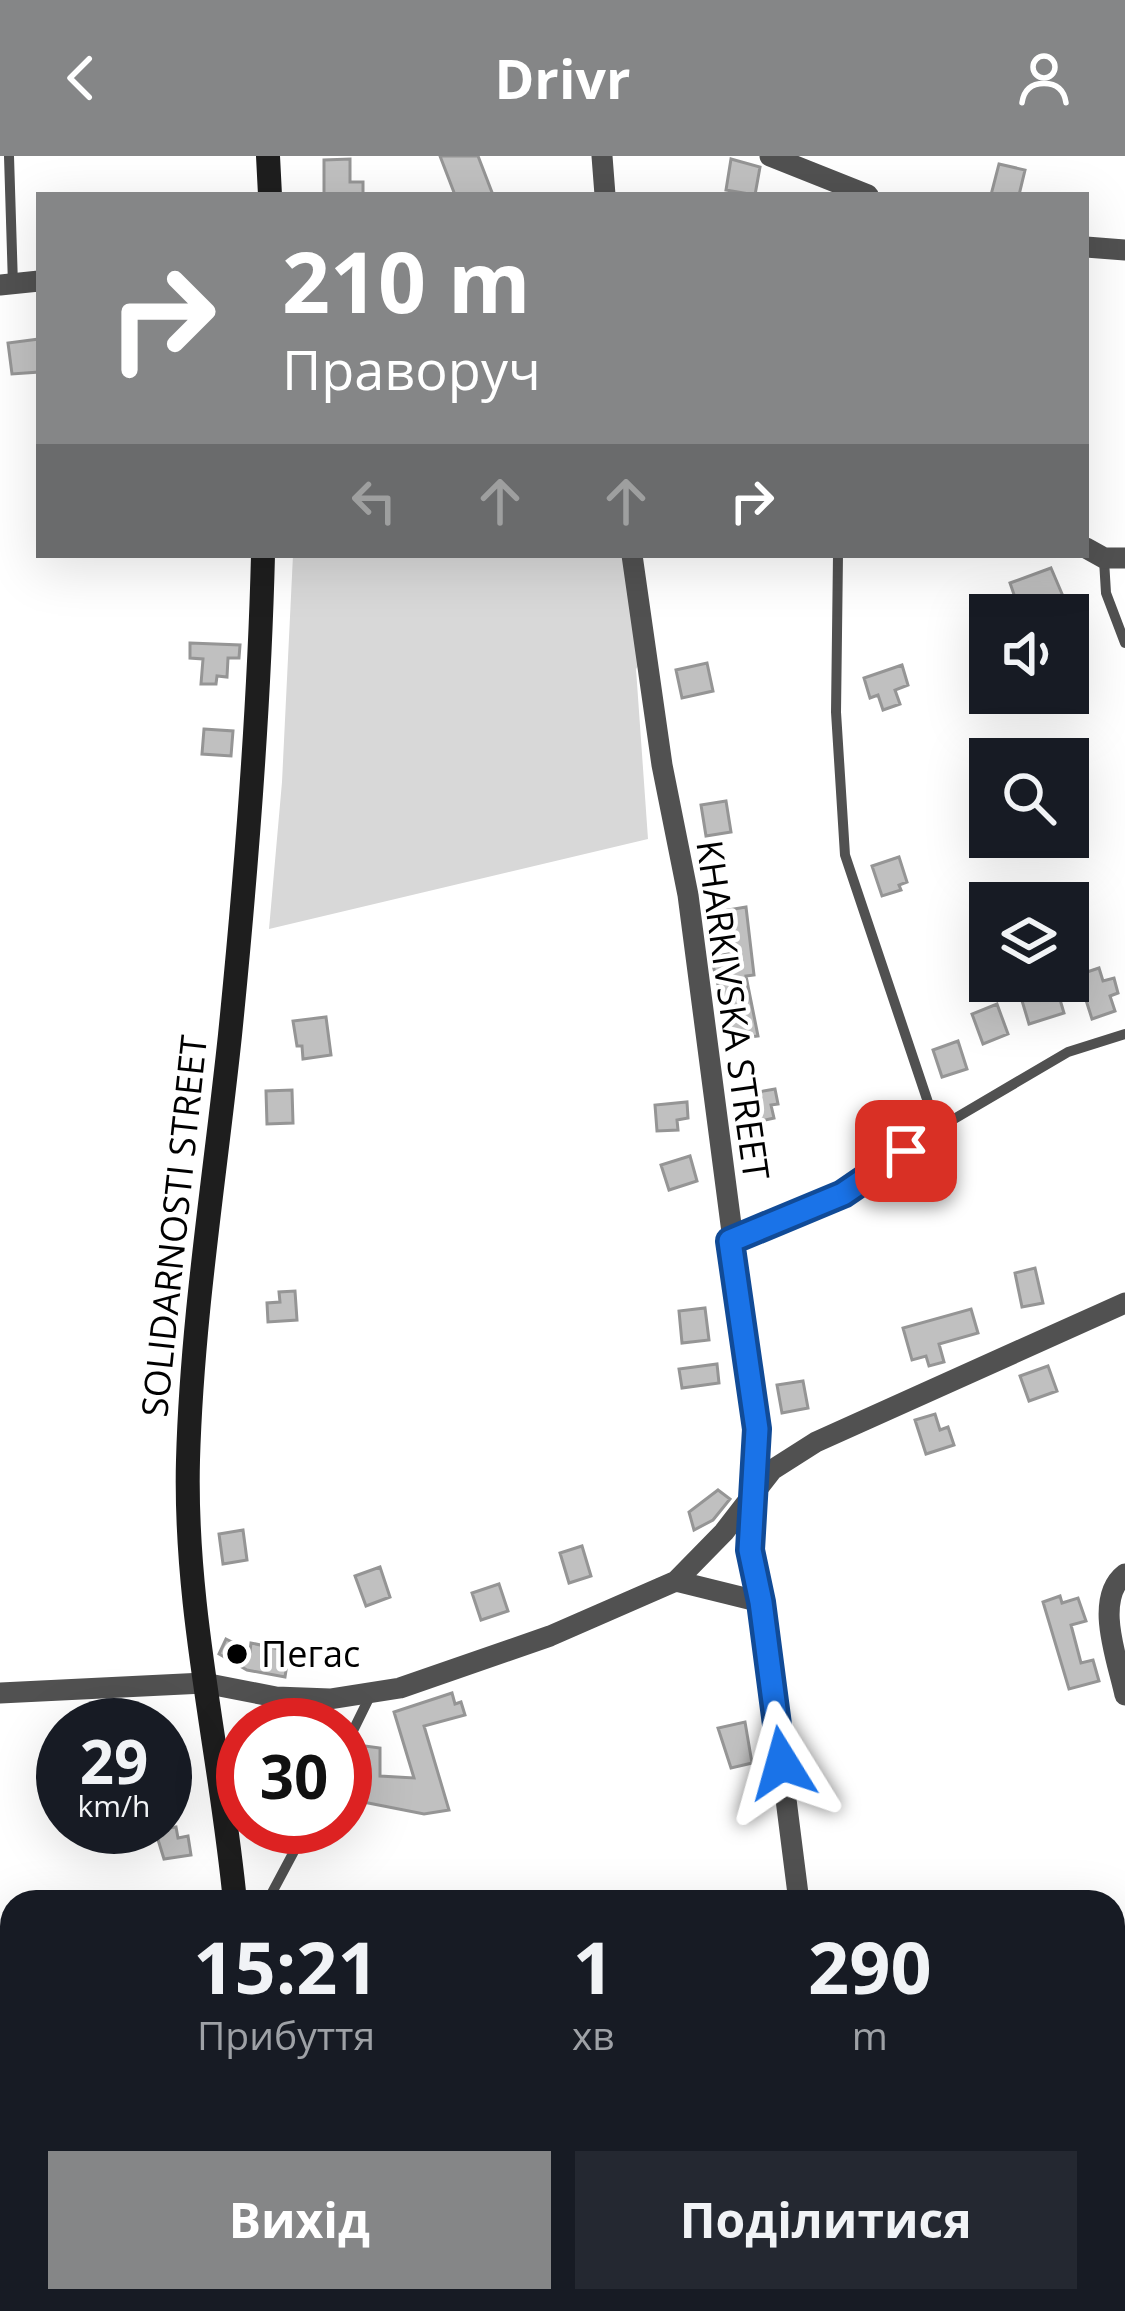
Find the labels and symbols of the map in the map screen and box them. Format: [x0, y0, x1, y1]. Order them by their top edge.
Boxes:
street label: KHARKIVSKA STREET [685, 837, 782, 1183]
street label: SOLIDARNOSTI STREET [129, 1033, 218, 1419]
pin [855, 1100, 957, 1202]
place label: Пегас [261, 1629, 360, 1678]
marker: Пегас [224, 1641, 250, 1667]
speed limit sign: 30 [216, 1698, 372, 1854]
position arrow [719, 1700, 845, 1826]

